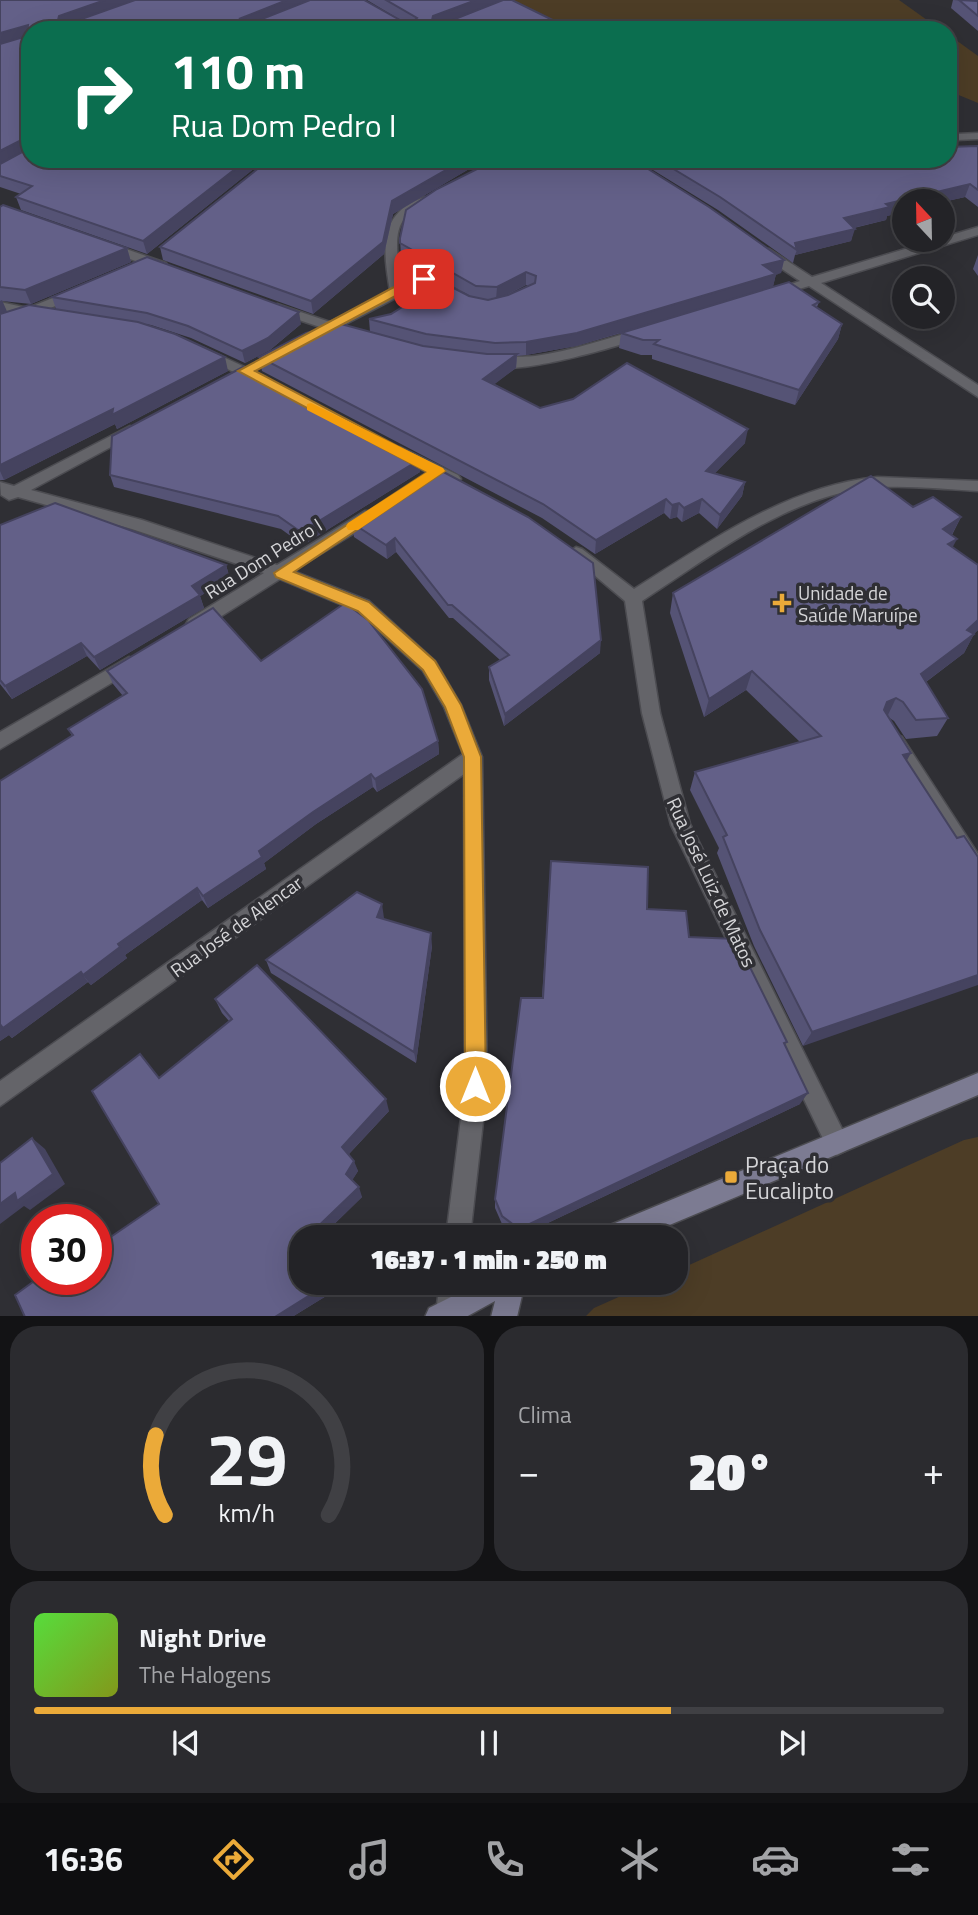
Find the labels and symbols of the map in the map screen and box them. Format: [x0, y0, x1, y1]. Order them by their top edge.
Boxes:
north arrow [892, 189, 956, 252]
pin [394, 249, 454, 309]
street label: Rua Dom Pedro I [199, 510, 327, 606]
place label: Unidade de Saúde Maruípe [798, 578, 918, 629]
marker: Unidade de Saúde Maruípe [772, 593, 792, 613]
street label: Rua José Luiz de Matos [660, 792, 764, 972]
street label: Rua José de Alencar [164, 868, 308, 984]
position arrow [438, 1049, 512, 1123]
place label: Praça do Eucalipto [745, 1147, 834, 1208]
marker: Praça do Eucalipto [723, 1169, 739, 1185]
speed limit sign: 30 [21, 1204, 112, 1295]

